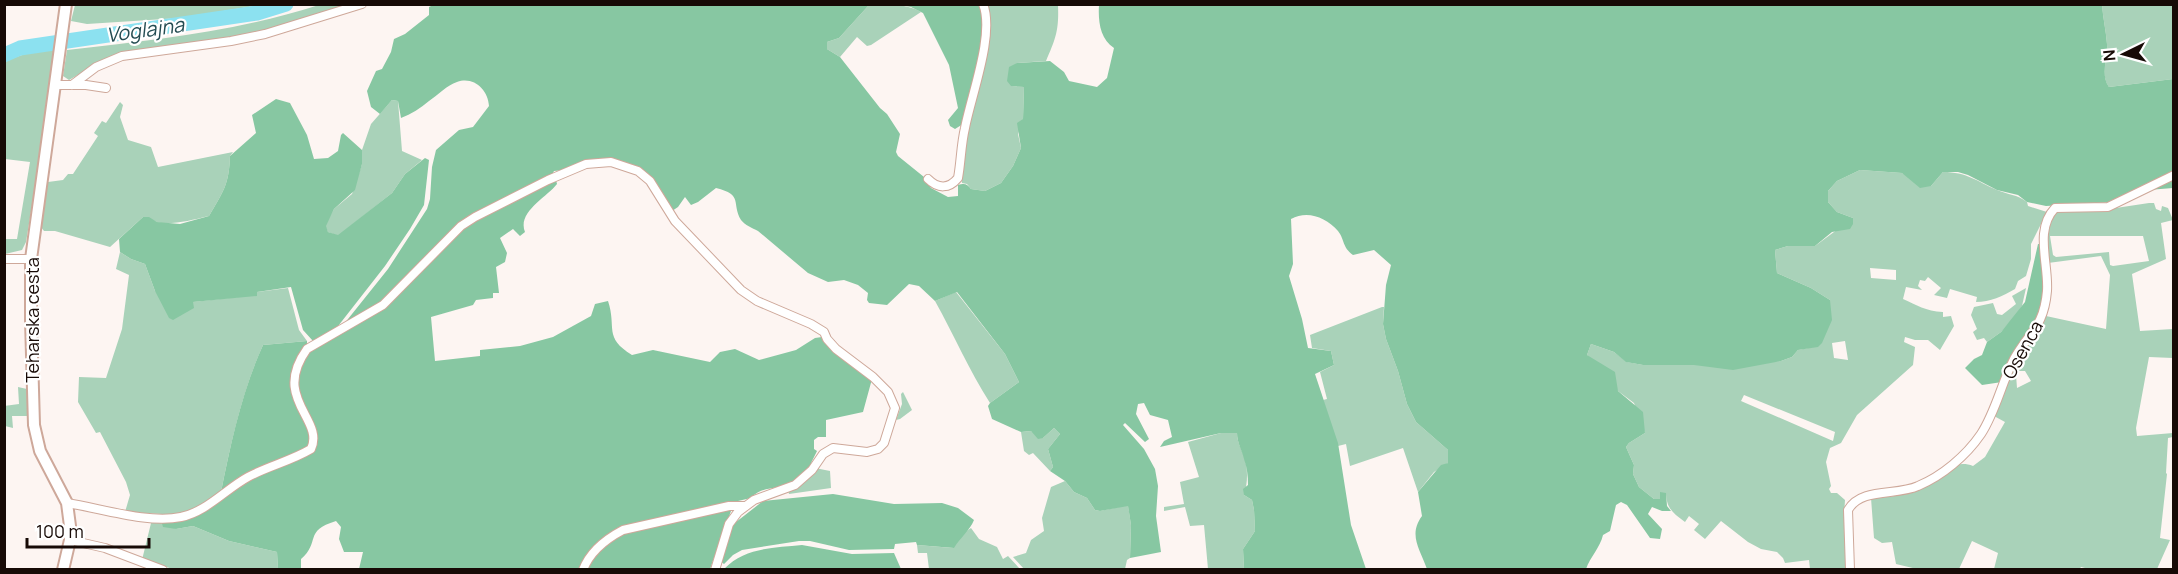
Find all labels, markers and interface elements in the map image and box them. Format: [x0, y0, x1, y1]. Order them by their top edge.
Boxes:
water label: Voglajna [104, 11, 186, 48]
north arrow [2094, 24, 2154, 84]
text: N [2098, 49, 2121, 62]
street label: Teharska cesta [20, 257, 44, 383]
street label: Osenca [1996, 316, 2048, 383]
scale bar [27, 511, 148, 549]
text: 100 m [36, 519, 84, 543]

